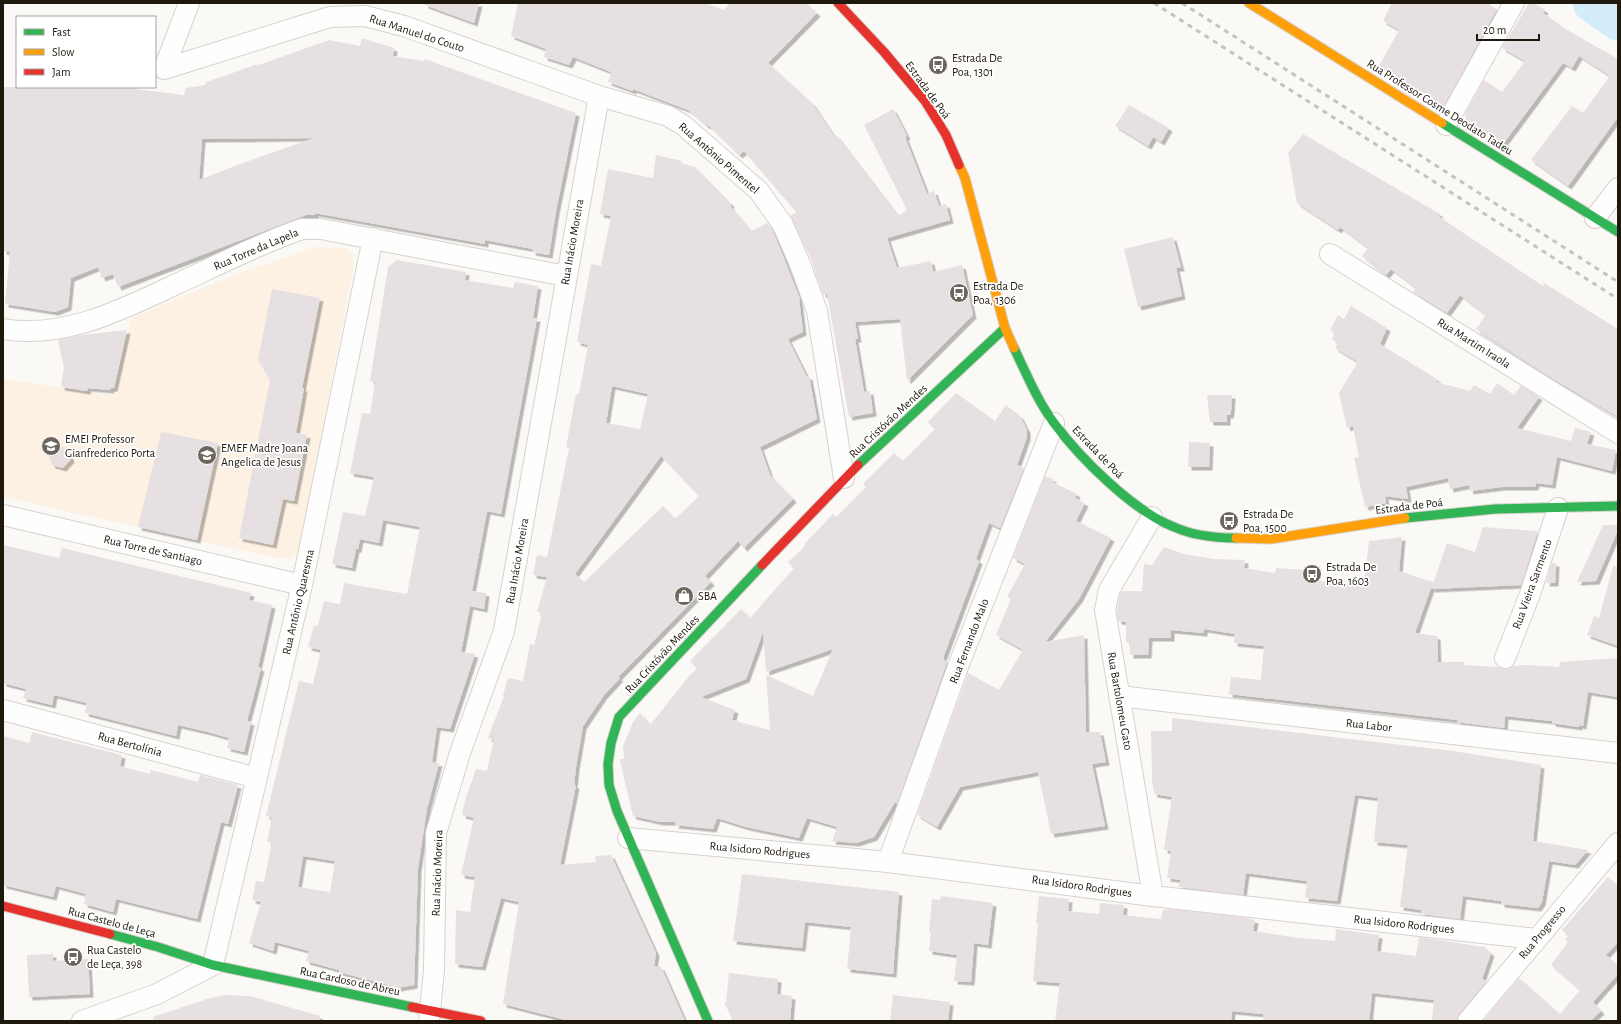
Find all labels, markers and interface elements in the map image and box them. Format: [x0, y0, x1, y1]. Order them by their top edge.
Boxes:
street label: Rua Manuel do Couto [368, 12, 466, 54]
legend [16, 16, 156, 88]
scale bar [1477, 16, 1539, 42]
text: 20 m [1483, 24, 1506, 36]
text: Fast [52, 26, 71, 38]
text: Slow [52, 46, 74, 58]
place label: Estrada De Poa, 1301 [952, 52, 1002, 78]
bus stop icon: Estrada De Poa, 1301 [927, 54, 949, 76]
street label: Rua Professor Cosme Deodato Tadeu [1365, 57, 1515, 157]
street label: Estrada de Poá [903, 59, 953, 121]
text: Jam [52, 66, 71, 78]
street label: Rua Antônio Pimentel [677, 120, 761, 196]
street label: Rua Inácio Moreira [559, 198, 586, 286]
street label: Rua Torre da Lapela [212, 226, 300, 272]
place label: Estrada De Poa, 1306 [973, 280, 1023, 306]
bus stop icon: Estrada De Poa, 1306 [948, 282, 970, 304]
street label: Rua Martim Iraola [1435, 316, 1513, 371]
street label: Rua Cristóvão Mendes [847, 382, 929, 460]
street label: Estrada de Poá [1070, 423, 1126, 481]
place label: EMEI Professor Gianfrederico Porta [65, 433, 156, 459]
school or university icon: EMEI Professor Gianfrederico Porta [40, 435, 62, 457]
place label: EMEF Madre Joana Angelica de Jesus [221, 442, 309, 468]
school or university icon: EMEF Madre Joana Angelica de Jesus [196, 444, 218, 466]
street label: Estrada de Poá [1375, 496, 1444, 516]
place label: Estrada De Poa, 1500 [1243, 508, 1293, 534]
bus stop icon: Estrada De Poa, 1500 [1218, 510, 1240, 532]
street label: Rua Inácio Moreira [504, 517, 531, 605]
street label: Rua Torre de Santiago [102, 533, 204, 567]
street label: Rua Vieira Sarmento [1510, 537, 1554, 631]
street label: Rua Antônio Quaresma [280, 548, 317, 656]
place label: Estrada De Poa, 1603 [1326, 561, 1376, 587]
bus stop icon: Estrada De Poa, 1603 [1301, 563, 1323, 585]
shop icon: SBA [673, 585, 695, 607]
place label: SBA [698, 590, 717, 602]
street label: Rua Fernando Malo [947, 597, 991, 685]
street label: Rua Cristóvão Mendes [623, 613, 701, 695]
street label: Rua Bartolomeu Gato [1105, 651, 1135, 751]
street label: Rua Labor [1345, 717, 1393, 733]
street label: Rua Bertolínia [97, 730, 164, 758]
street label: Rua Inácio Moreira [429, 829, 445, 917]
street label: Rua Isidoro Rodrigues [709, 840, 811, 860]
street label: Rua Isidoro Rodrigues [1031, 873, 1133, 899]
street label: Rua Progresso [1516, 903, 1568, 961]
street label: Rua Castelo de Leça [67, 904, 158, 940]
street label: Rua Isidoro Rodrigues [1353, 913, 1455, 935]
place label: Rua Castelo de Leça, 398 [87, 944, 142, 970]
bus stop icon: Rua Castelo de Leça, 398 [62, 946, 84, 968]
street label: Rua Cardoso de Abreu [299, 965, 401, 997]

